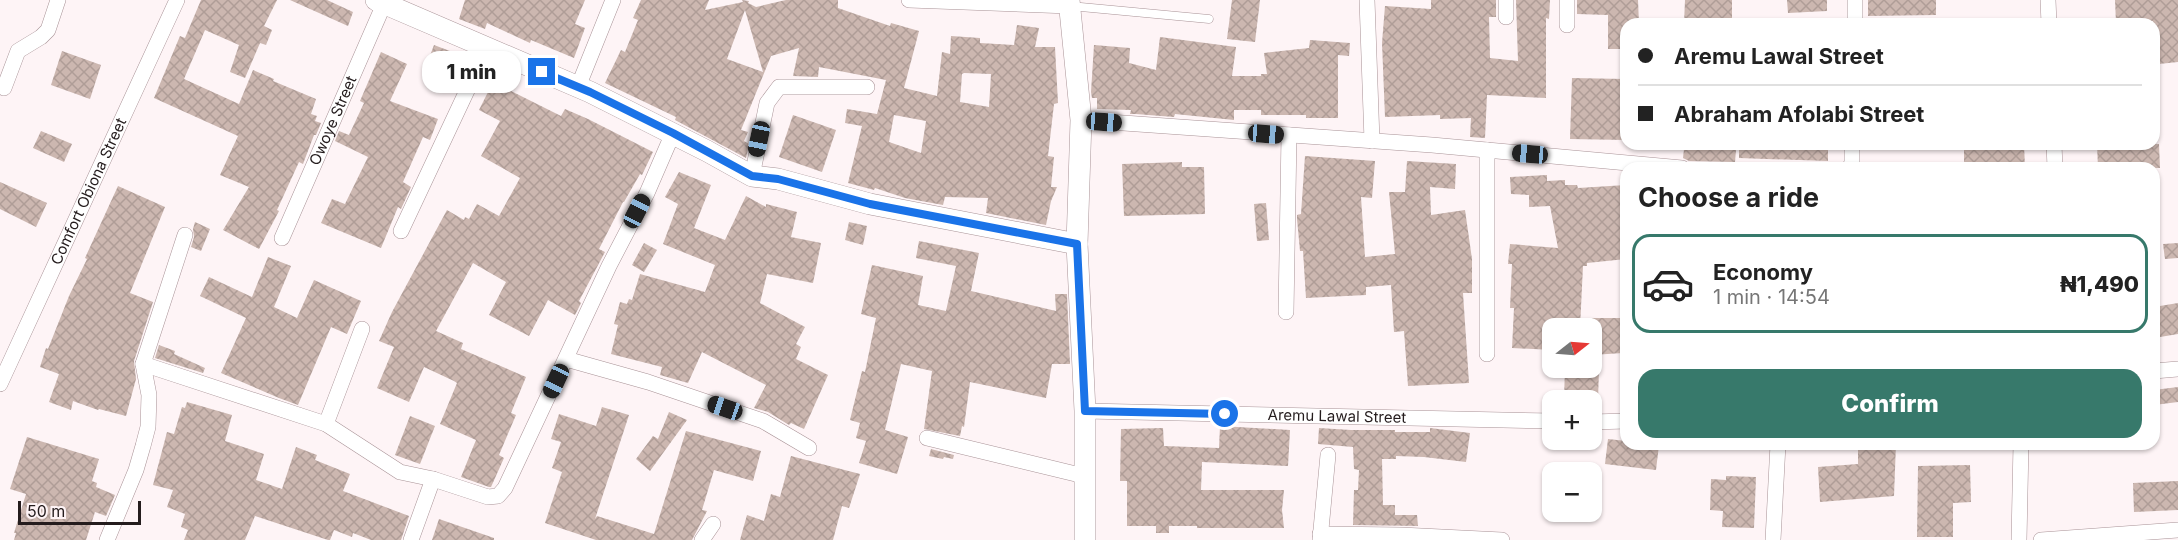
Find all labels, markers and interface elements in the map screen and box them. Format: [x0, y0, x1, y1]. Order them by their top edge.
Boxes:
text: Aremu Lawal Street [1674, 43, 1884, 69]
callout: 1 min [422, 51, 521, 93]
route end [528, 58, 555, 85]
text: 1 min [446, 60, 497, 84]
street label: Owoye Street [305, 73, 361, 168]
text: Abraham Afolabi Street [1674, 101, 1924, 127]
car [1085, 112, 1123, 132]
street label: Comfort Obiona Street [46, 115, 130, 268]
car [746, 120, 772, 158]
car [1247, 124, 1285, 144]
car [1511, 143, 1549, 165]
text: Choose a ride [1638, 181, 1819, 214]
car [621, 191, 653, 231]
icon: car [1641, 257, 1695, 311]
text: Economy [1713, 259, 1813, 285]
text: ₦1,490 [2060, 271, 2139, 297]
text: 1 min · 14:54 [1713, 285, 1830, 309]
north arrow [1542, 318, 1602, 378]
map controls [1542, 318, 1602, 522]
car [540, 361, 572, 401]
button: Confirm [1638, 369, 2142, 438]
button: + [1542, 390, 1602, 450]
car [705, 394, 745, 422]
route start [1211, 400, 1238, 427]
street label: Aremu Lawal Street [1267, 405, 1407, 427]
button: − [1542, 462, 1602, 522]
scale bar [18, 498, 141, 526]
text: 50 m [27, 501, 65, 521]

